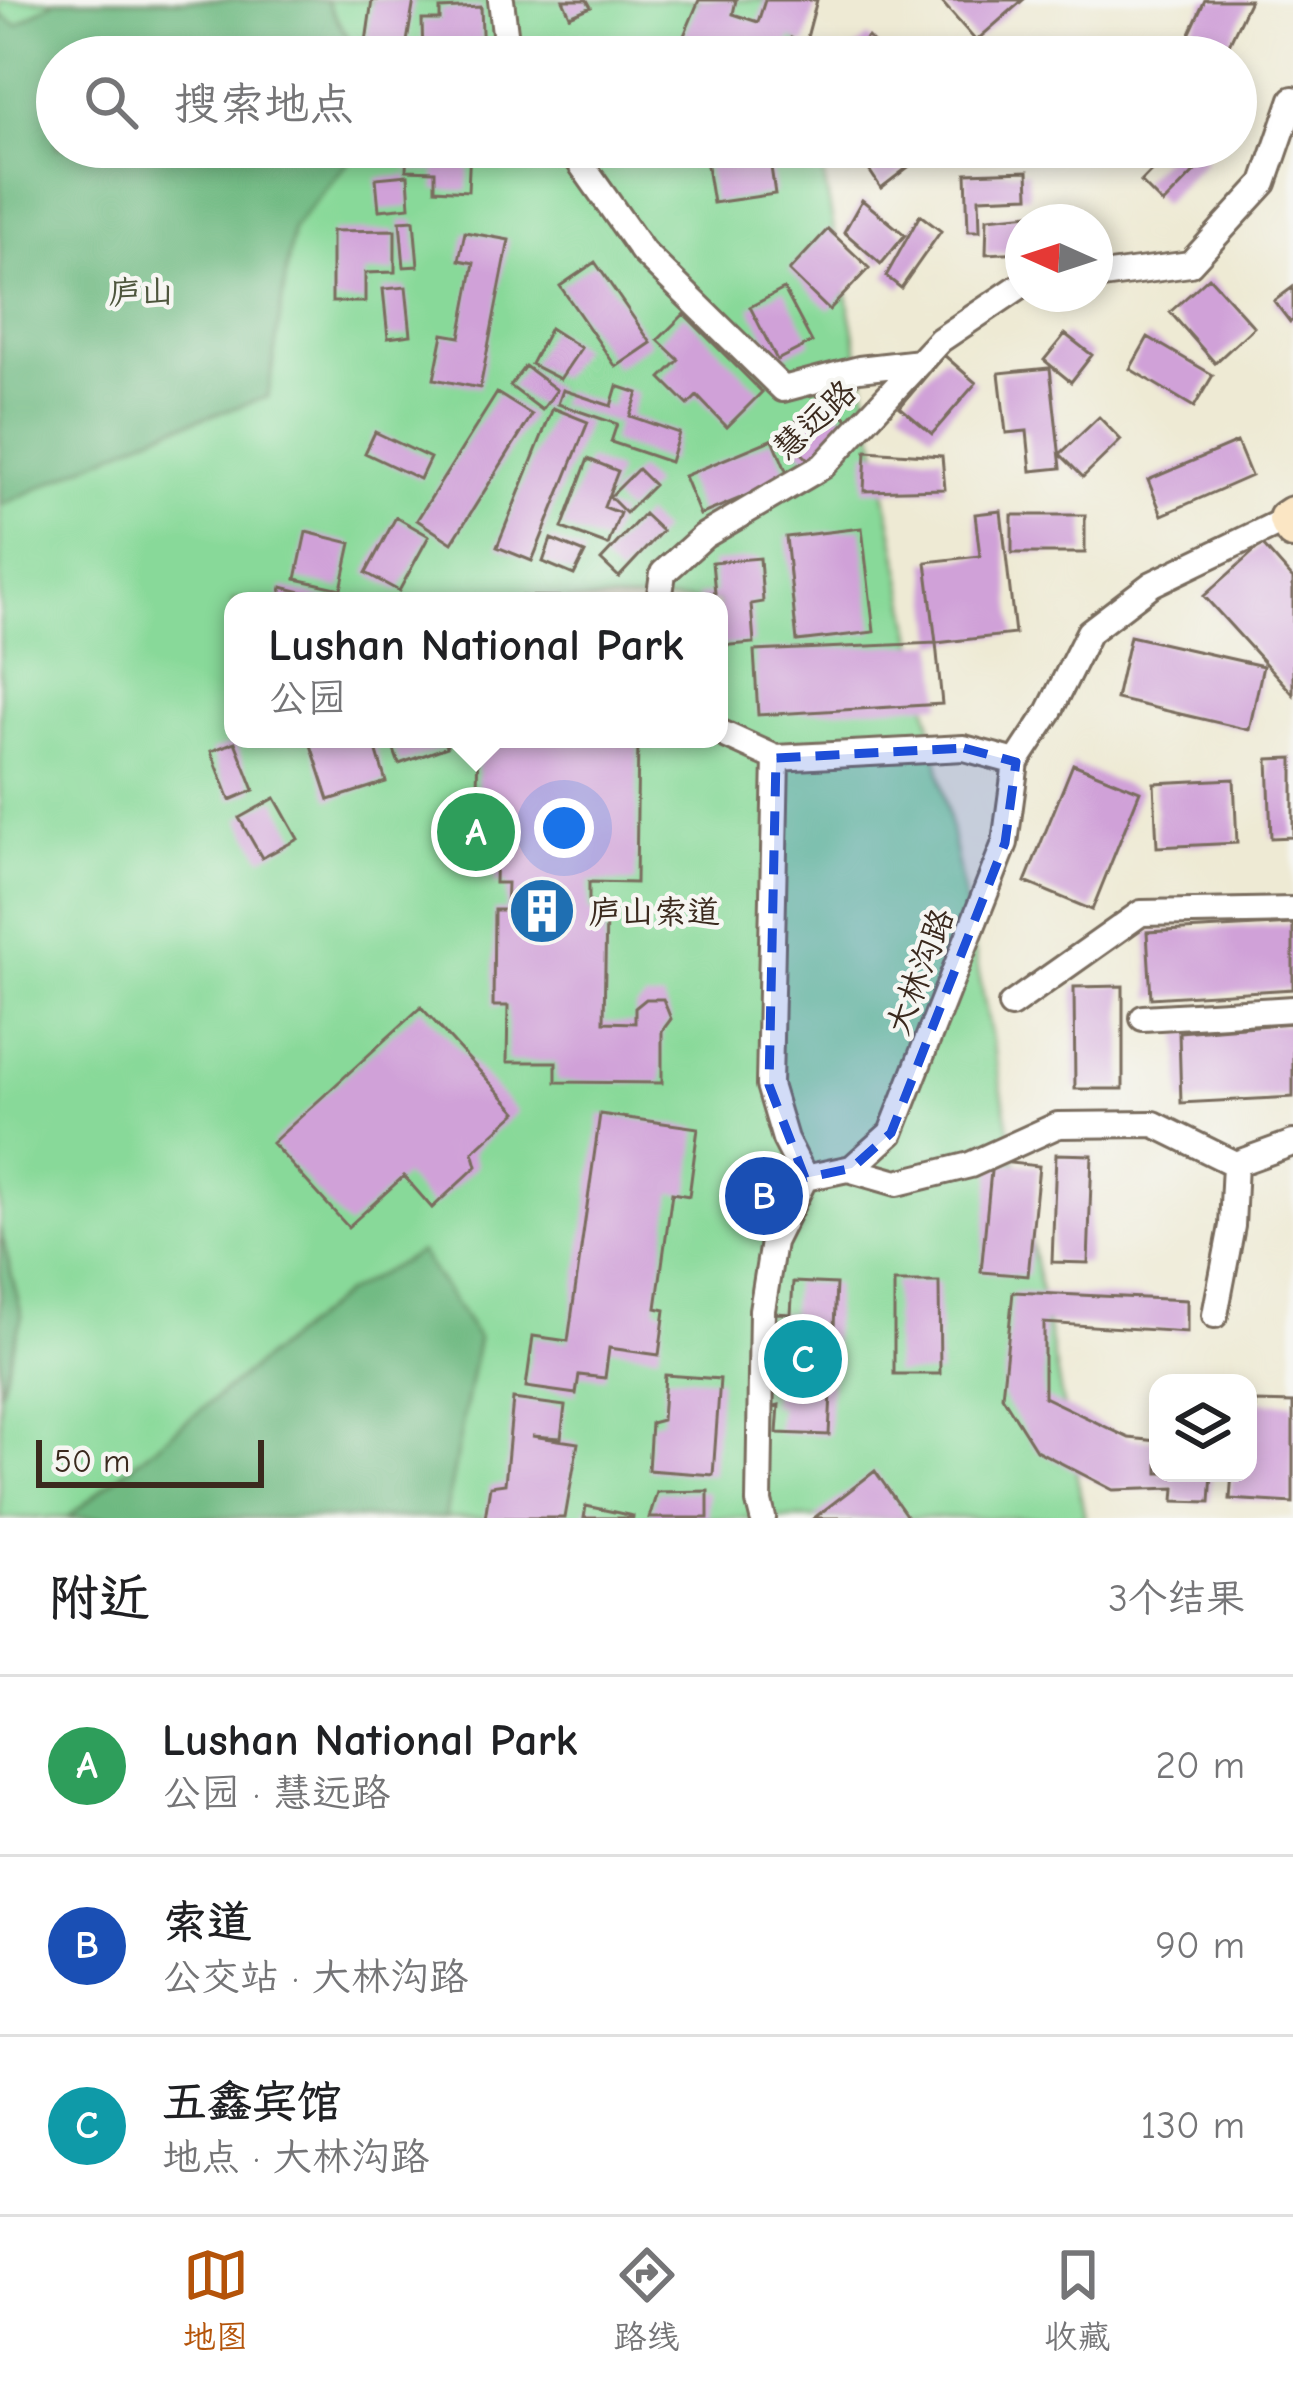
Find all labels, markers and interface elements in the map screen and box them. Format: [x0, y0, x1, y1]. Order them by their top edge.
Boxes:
search box [36, 36, 1257, 168]
icon: search [78, 69, 144, 135]
text: 搜索地点 [174, 78, 354, 130]
north arrow [1005, 204, 1113, 312]
park label: 庐山 [108, 273, 174, 311]
street label: 慧远路 [766, 372, 864, 467]
popup [224, 592, 728, 748]
text: Lushan National Park [268, 619, 684, 671]
text: 公园 [268, 676, 346, 721]
pin: A [437, 787, 515, 877]
your location [534, 798, 594, 858]
building icon: 庐山索道 [507, 876, 577, 946]
place label: 庐山索道 [588, 893, 720, 931]
street label: 大林沟路 [879, 903, 961, 1040]
pin: B [725, 1151, 803, 1241]
pin: C [764, 1314, 842, 1404]
map controls [1149, 1374, 1257, 1482]
button: layers [1149, 1374, 1257, 1482]
scale bar [36, 1434, 264, 1487]
text: 50 m [54, 1442, 130, 1480]
text: 附近 [48, 1569, 150, 1628]
text: 3个结果 [1108, 1576, 1245, 1621]
text: Lushan National Park [162, 1714, 578, 1766]
text: A [76, 1743, 98, 1788]
text: 20 m [1156, 1743, 1245, 1788]
text: 公园 · 慧远路 [162, 1771, 390, 1816]
text: 索道 [162, 1896, 252, 1948]
text: B [75, 1923, 99, 1968]
text: 90 m [1155, 1923, 1245, 1968]
text: 公交站 · 大林沟路 [162, 1955, 468, 2000]
text: 五鑫宾馆 [162, 2076, 342, 2128]
text: C [75, 2103, 99, 2148]
text: 130 m [1141, 2103, 1245, 2148]
text: 地点 · 大林沟路 [162, 2135, 429, 2180]
tab: 地图 [183, 2242, 249, 2357]
tab: 路线 [614, 2242, 680, 2357]
tab: 收藏 [1045, 2242, 1111, 2357]

